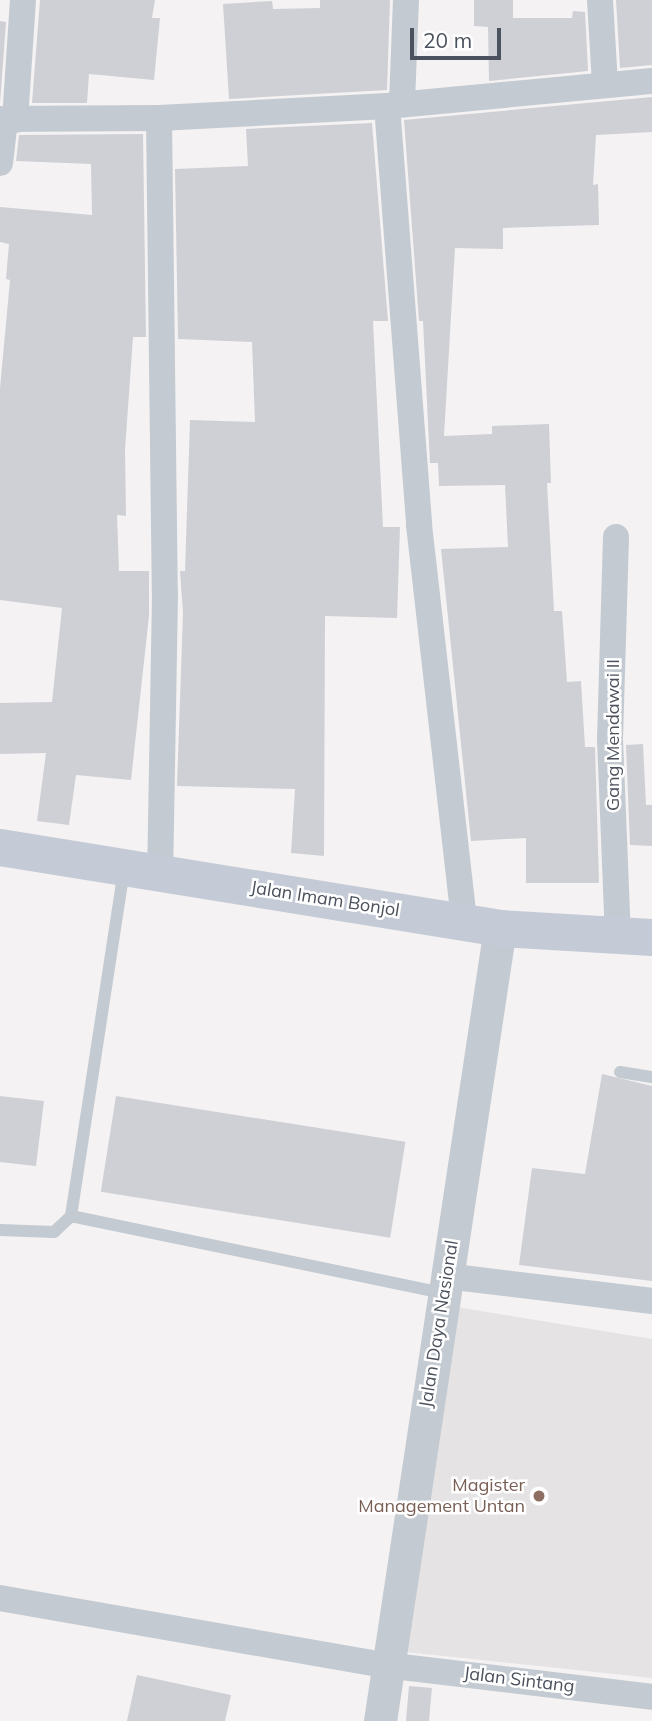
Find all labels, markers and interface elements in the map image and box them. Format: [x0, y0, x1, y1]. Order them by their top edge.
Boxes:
scale bar [414, 14, 505, 58]
text: 20 m [423, 27, 472, 53]
street label: Gang Mendawai II [602, 659, 624, 811]
street label: Jalan Imam Bonjol [249, 877, 401, 921]
street label: Jalan Daya Nasional [415, 1239, 463, 1409]
place label: Magister Management Untan [358, 1475, 525, 1518]
marker: Magister Management Untan [531, 1488, 547, 1504]
street label: Jalan Sintang [462, 1662, 576, 1698]

